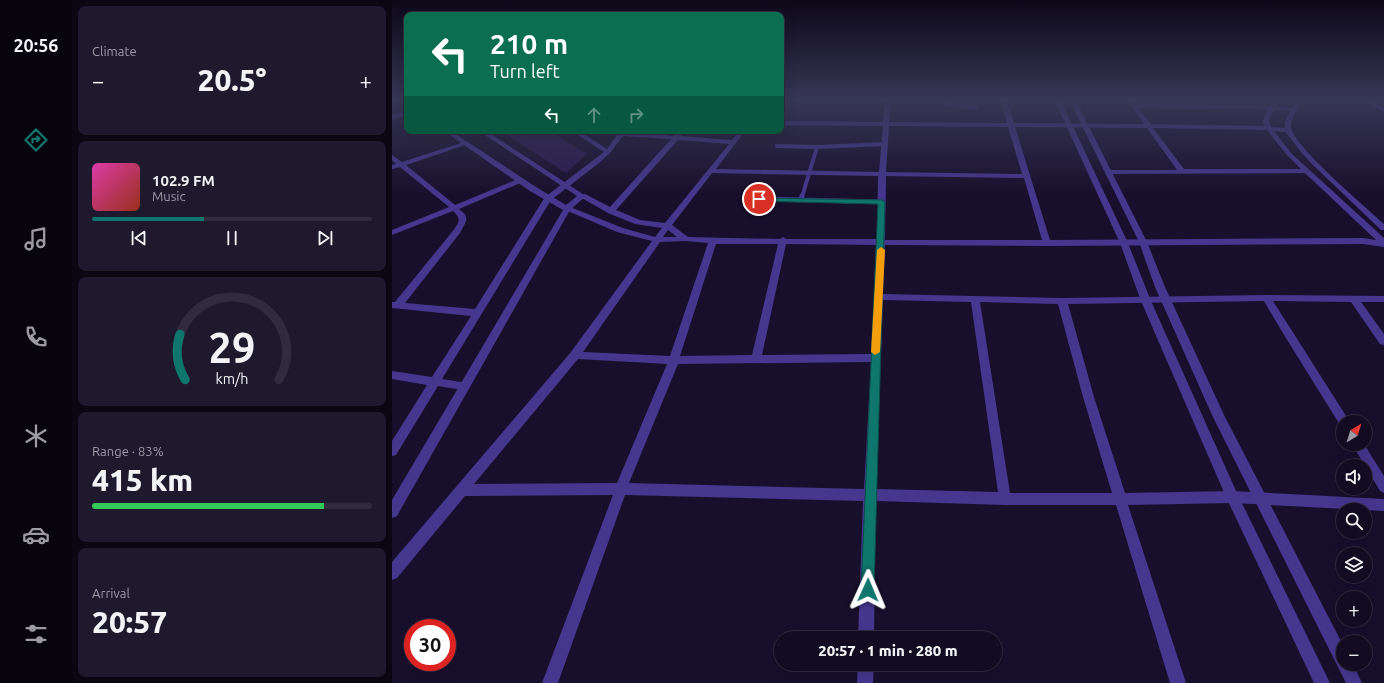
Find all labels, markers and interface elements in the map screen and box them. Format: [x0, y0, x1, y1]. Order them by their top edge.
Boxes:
icon: left [424, 28, 476, 80]
text: 210 m [490, 28, 568, 59]
text: 20:56 [13, 35, 59, 55]
text: Climate [92, 44, 137, 58]
text: Turn left [490, 61, 560, 81]
text: 20.5° [197, 63, 267, 97]
text: − [92, 68, 104, 93]
text: + [360, 68, 372, 93]
icon: left [541, 104, 563, 126]
icon: ahead [583, 104, 605, 126]
icon: right [625, 104, 647, 126]
icon: directions [22, 126, 50, 154]
text: 102.9 FM [152, 172, 215, 189]
pin [742, 182, 776, 216]
icon: arrive [748, 188, 770, 210]
text: Music [152, 189, 186, 203]
icon: music [22, 225, 50, 253]
icon: previous [128, 227, 150, 249]
icon: pause [221, 227, 243, 249]
icon: next [314, 227, 336, 249]
icon: phone [22, 323, 50, 351]
text: 29 [209, 323, 255, 370]
text: km/h [216, 370, 248, 386]
north arrow [1336, 415, 1372, 451]
map controls [1336, 415, 1372, 671]
icon: climate [22, 422, 50, 450]
text: Range · 83% [92, 444, 164, 458]
button: sound [1336, 459, 1372, 495]
text: 415 km [92, 463, 193, 497]
button: search [1336, 503, 1372, 539]
icon: car [22, 521, 50, 549]
button: layers [1336, 547, 1372, 583]
position arrow [847, 569, 889, 611]
text: Arrival [92, 586, 130, 600]
button: + [1336, 591, 1372, 627]
text: 20:57 [92, 605, 167, 639]
speed limit sign: 30 [404, 619, 456, 671]
icon: filters [22, 620, 50, 648]
button: − [1336, 635, 1372, 671]
text: 20:57 · 1 min · 280 m [818, 642, 958, 659]

